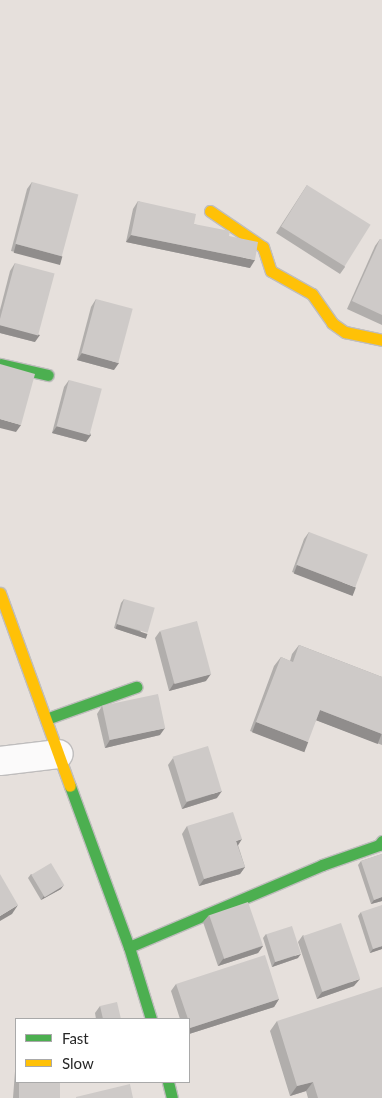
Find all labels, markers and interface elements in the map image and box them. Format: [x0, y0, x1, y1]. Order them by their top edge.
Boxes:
legend [15, 1018, 190, 1083]
text: Fast [62, 1029, 89, 1047]
text: Slow [62, 1054, 94, 1072]

